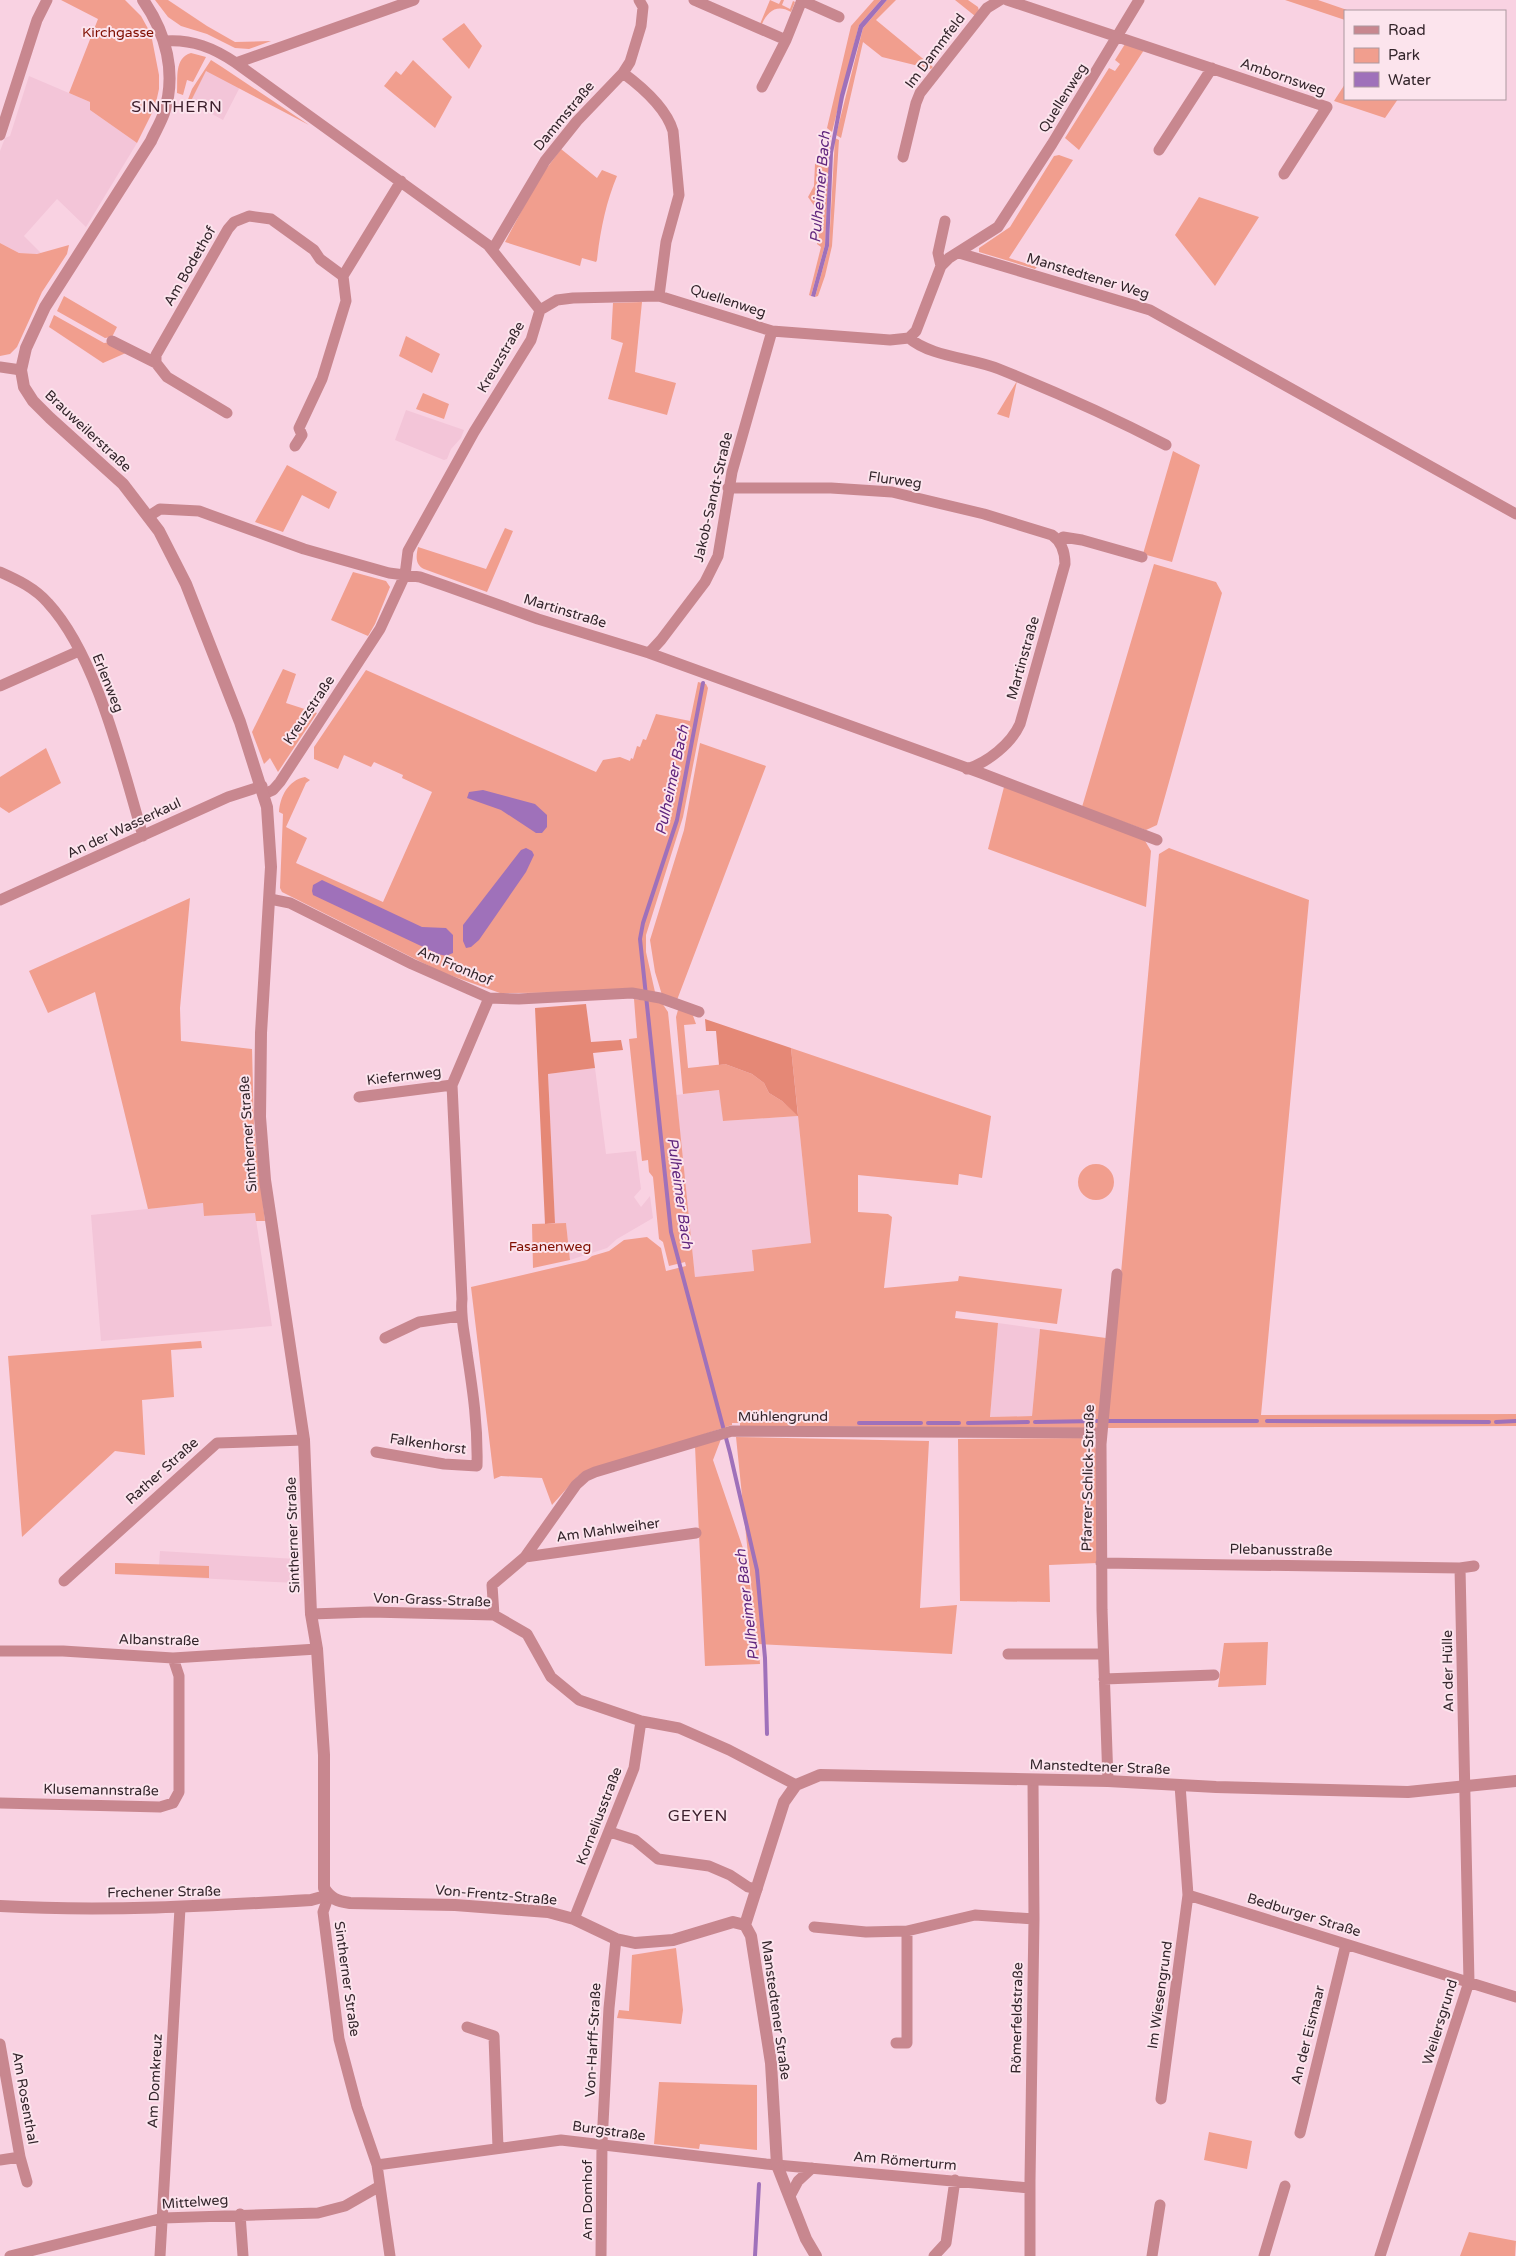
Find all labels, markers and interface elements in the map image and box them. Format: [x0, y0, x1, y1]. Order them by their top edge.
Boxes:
street label: Im Dammfeld [901, 10, 969, 92]
legend [1344, 10, 1506, 100]
text: Road [1388, 21, 1426, 39]
park label: Kirchgasse [82, 24, 154, 41]
text: Park [1388, 46, 1420, 64]
street label: Ambornsweg [1238, 54, 1328, 100]
street label: Quellenweg [1035, 60, 1091, 136]
text: Water [1388, 71, 1431, 89]
street label: Dammstraße [530, 78, 598, 154]
district label: SINTHERN [131, 97, 223, 117]
water label: Pulheimer Bach [806, 130, 834, 244]
street label: Am Bodethof [160, 222, 220, 309]
street label: Manstedtener Weg [1025, 249, 1151, 303]
street label: Quellenweg [688, 281, 768, 321]
street label: Kreuzstraße [474, 318, 528, 396]
street label: Brauweilerstraße [41, 387, 135, 476]
street label: Jakob-Sandt-Straße [690, 430, 736, 564]
street label: Flurweg [867, 468, 923, 492]
street label: Martinstraße [521, 590, 609, 632]
street label: Martinstraße [1003, 614, 1043, 702]
street label: Erlenweg [89, 651, 127, 715]
street label: Kreuzstraße [280, 672, 338, 748]
water label: Pulheimer Bach [652, 722, 693, 837]
street label: An der Wasserkaul [64, 794, 184, 862]
street label: Am Fronhof [415, 943, 496, 990]
street label: Kiefernweg [366, 1063, 442, 1089]
street label: Sintherner Straße [235, 1075, 261, 1193]
water label: Pulheimer Bach [663, 1136, 697, 1251]
park label: Fasanenweg [509, 1238, 591, 1255]
street label: Pfarrer-Schlick-Straße [1078, 1404, 1098, 1552]
street label: Mühlengrund [738, 1408, 828, 1425]
street label: Falkenhorst [389, 1430, 468, 1458]
street label: Rather Straße [122, 1434, 202, 1508]
street label: Sintherner Straße [282, 1477, 304, 1593]
street label: Am Mahlweiher [555, 1514, 662, 1546]
street label: Plebanusstraße [1229, 1541, 1333, 1559]
water label: Pulheimer Bach [731, 1547, 763, 1662]
street label: Von-Grass-Straße [373, 1589, 491, 1611]
street label: An der Hülle [1439, 1630, 1457, 1712]
street label: Albanstraße [118, 1631, 200, 1649]
street label: Manstedtener Straße [1029, 1756, 1171, 1778]
street label: Korneliusstraße [572, 1765, 626, 1867]
street label: Klusemannstraße [43, 1780, 159, 1800]
district label: GEYEN [668, 1806, 728, 1826]
street label: Von-Frentz-Straße [434, 1881, 558, 1909]
street label: Frechener Straße [107, 1883, 221, 1901]
street label: Bedburger Straße [1245, 1890, 1363, 1940]
street label: Sintherner Straße [330, 1920, 364, 2038]
street label: Manstedtener Straße [758, 1939, 794, 2081]
street label: Im Wiesengrund [1144, 1940, 1176, 2050]
street label: Römerfeldstraße [1008, 1962, 1026, 2074]
street label: Weilersgrund [1419, 1977, 1461, 2067]
street label: Von-Harff-Straße [582, 1982, 604, 2098]
street label: An der Eismaar [1287, 1983, 1329, 2086]
street label: Am Domkreuz [144, 2033, 166, 2129]
street label: Am Rosenthal [9, 2050, 41, 2146]
street label: Burgstraße [571, 2117, 647, 2145]
street label: Am Römerturm [853, 2148, 957, 2174]
street label: Am Domhof [579, 2159, 596, 2240]
street label: Mittelweg [161, 2191, 229, 2213]

